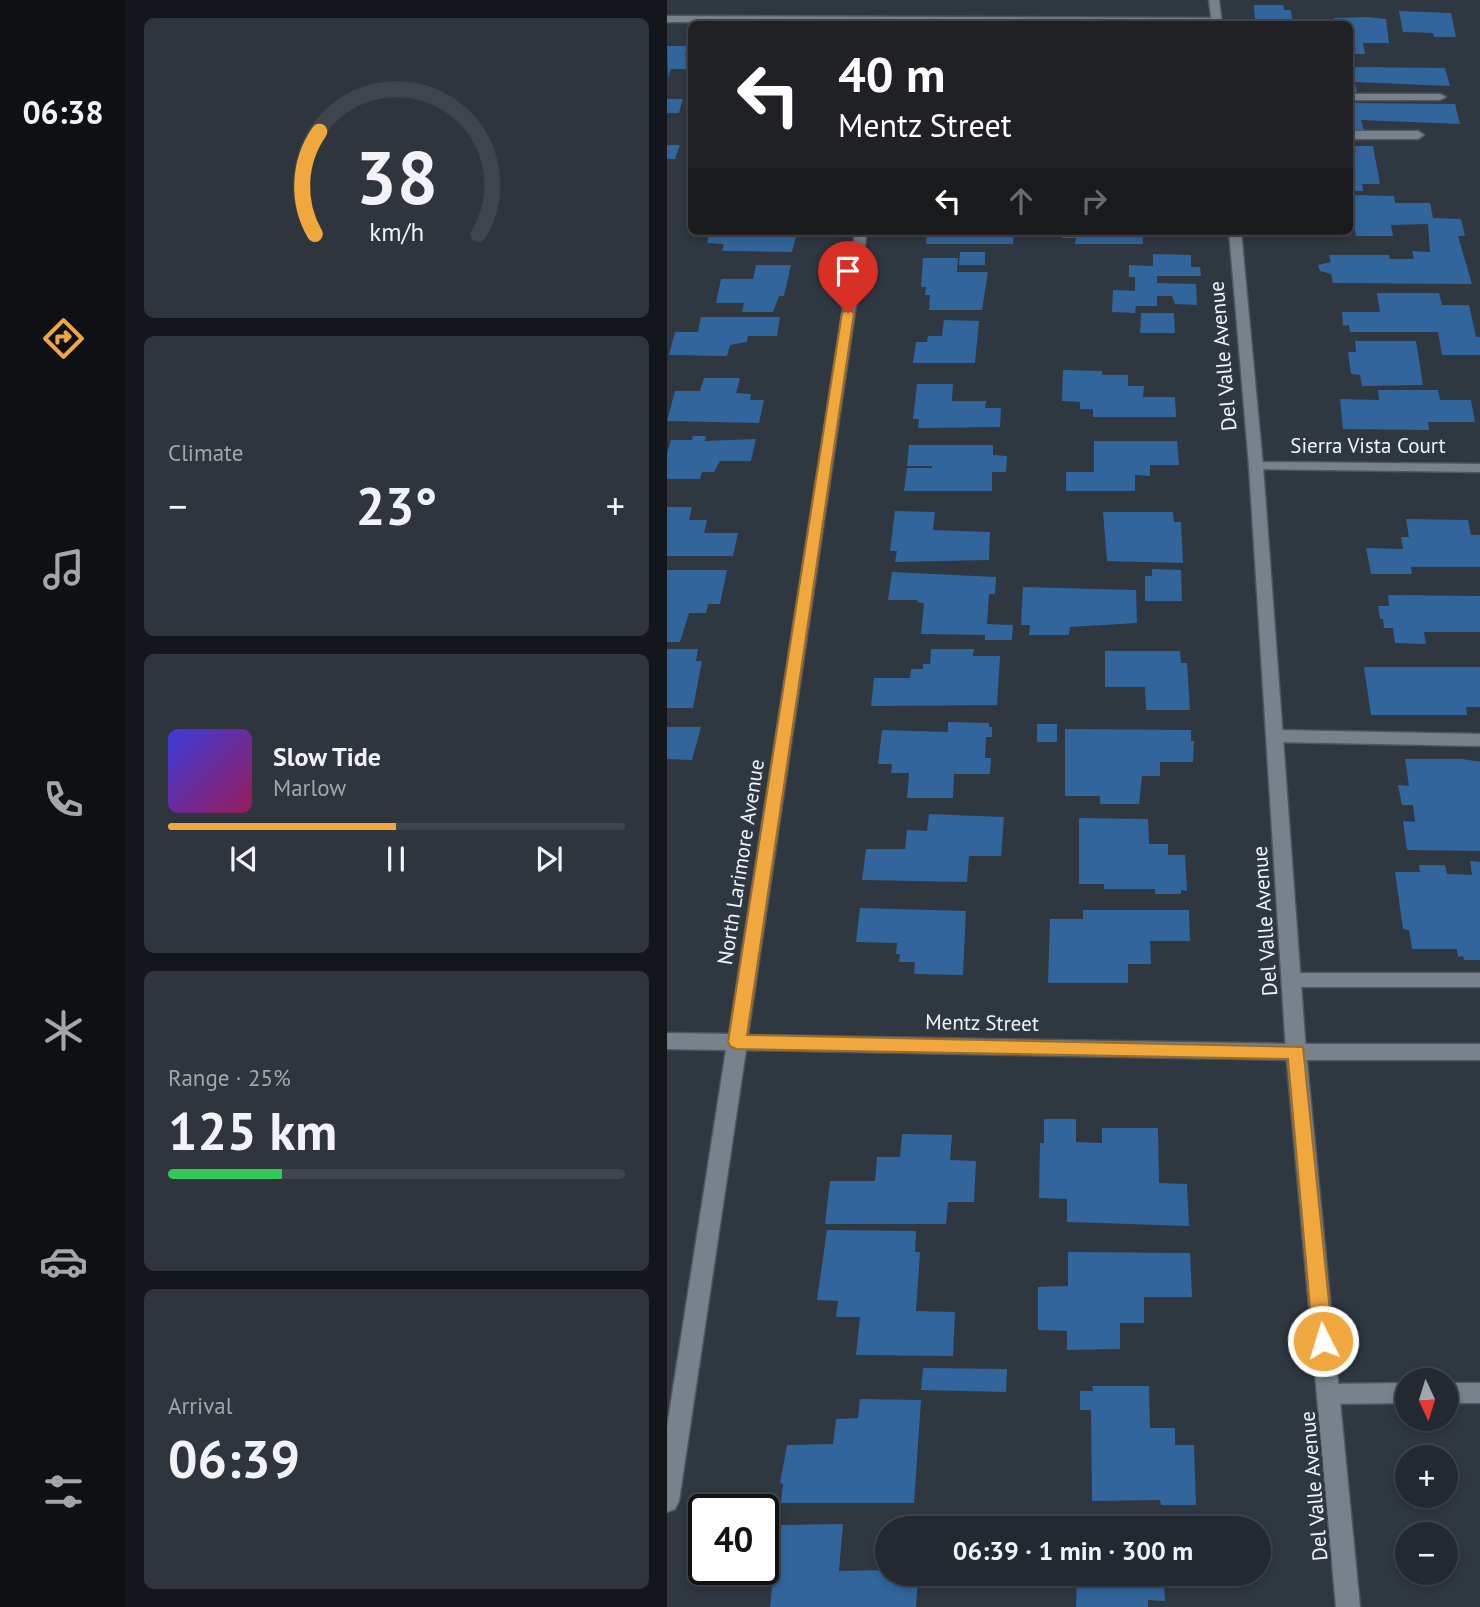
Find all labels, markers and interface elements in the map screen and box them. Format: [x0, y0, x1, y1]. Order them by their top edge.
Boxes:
text: 40 m [838, 42, 945, 106]
icon: left [723, 49, 814, 140]
text: 06:38 [22, 91, 104, 133]
text: Mentz Street [838, 104, 1012, 146]
text: 38 [355, 130, 438, 224]
icon: left [929, 182, 967, 220]
icon: ahead [1002, 182, 1040, 220]
icon: right [1075, 182, 1113, 220]
text: km/h [369, 216, 424, 248]
pin [818, 241, 878, 313]
icon: arrive [829, 252, 867, 290]
street label: Del Valle Avenue [1203, 280, 1242, 432]
icon: directions [39, 314, 88, 363]
street label: Sierra Vista Court [1290, 432, 1446, 459]
text: Climate [168, 438, 243, 467]
text: 23° [356, 472, 437, 539]
text: − [168, 481, 187, 530]
text: + [606, 481, 625, 530]
icon: music [39, 545, 88, 594]
text: Slow Tide [273, 740, 381, 773]
street label: North Larimore Avenue [711, 757, 770, 967]
text: Marlow [273, 773, 346, 802]
icon: phone [39, 775, 88, 824]
icon: previous [225, 840, 263, 878]
icon: pause [377, 840, 415, 878]
icon: next [530, 840, 568, 878]
street label: Del Valle Avenue [1246, 845, 1283, 997]
icon: climate [39, 1006, 88, 1055]
street label: Mentz Street [925, 1008, 1039, 1037]
text: Range · 25% [168, 1063, 291, 1092]
text: 125 km [168, 1097, 337, 1164]
icon: car [39, 1237, 88, 1286]
position arrow [1286, 1304, 1360, 1378]
north arrow [1395, 1368, 1458, 1432]
map controls [1395, 1368, 1458, 1585]
text: Arrival [168, 1391, 232, 1420]
street label: Del Valle Avenue [1294, 1410, 1333, 1562]
text: 06:39 [168, 1425, 300, 1492]
button: + [1395, 1445, 1458, 1508]
icon: filters [39, 1467, 88, 1516]
speed limit sign: 40 [688, 1494, 779, 1585]
button: − [1395, 1522, 1458, 1585]
text: 06:39 · 1 min · 300 m [953, 1534, 1193, 1567]

